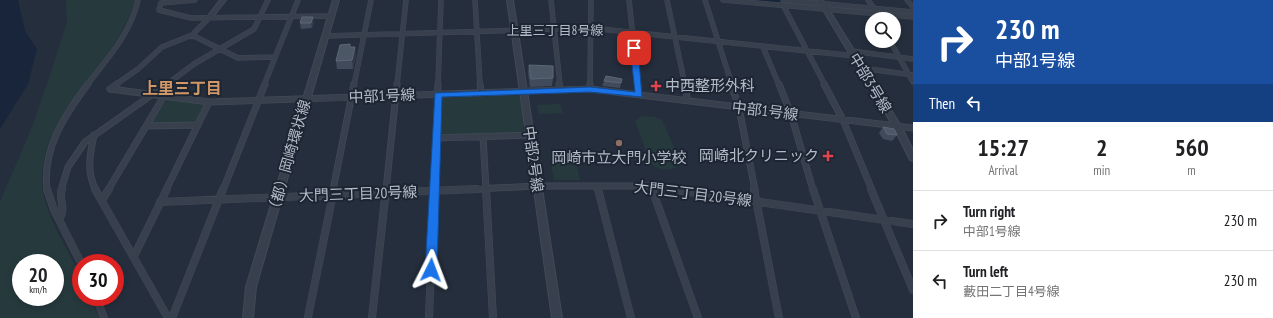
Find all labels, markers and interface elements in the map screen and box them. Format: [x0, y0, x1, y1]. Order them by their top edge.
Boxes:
text: 230 m [995, 10, 1059, 47]
map controls [865, 12, 901, 48]
button: search [865, 12, 901, 48]
icon: right [929, 16, 981, 68]
street label: 上里三丁目8号線 [507, 22, 603, 39]
pin [617, 31, 651, 65]
icon: arrive [623, 37, 645, 59]
street label: 中部3号線 [845, 49, 896, 116]
text: 中部1号線 [995, 49, 1075, 72]
place label: 中西整形外科 [665, 76, 755, 95]
district label: 上里三丁目 [142, 78, 222, 98]
marker: 中西整形外科 [650, 80, 662, 92]
street label: 中部1号線 [348, 85, 416, 106]
icon: left [963, 92, 985, 114]
text: Then [929, 94, 955, 113]
street label: 中部1号線 [731, 97, 799, 124]
street label: （都）岡崎環状線 [263, 98, 314, 218]
street label: 中部2号線 [519, 125, 548, 193]
text: 15:27 [977, 132, 1029, 163]
text: 2 [1096, 132, 1107, 163]
text: 560 [1174, 132, 1209, 163]
marker: 岡崎市立大門小学校 [614, 138, 624, 148]
place label: 岡崎北クリニック [699, 146, 819, 165]
place label: 岡崎市立大門小学校 [551, 148, 687, 167]
marker: 岡崎北クリニック [822, 150, 834, 162]
text: Arrival [988, 162, 1018, 179]
text: min [1093, 162, 1110, 179]
text: m [1187, 162, 1196, 179]
street label: 大門三丁目20号線 [633, 177, 753, 210]
street label: 大門三丁目20号線 [298, 182, 418, 205]
text: Turn right [963, 202, 1015, 221]
icon: right [929, 210, 951, 232]
text: 230 m [1224, 211, 1257, 230]
text: 中部1号線 [963, 223, 1021, 240]
position arrow [410, 249, 452, 291]
speed limit sign: 30 [72, 254, 124, 306]
text: 20 [28, 262, 48, 288]
text: Turn left [963, 262, 1008, 281]
icon: left [929, 270, 951, 292]
text: 230 m [1224, 271, 1257, 290]
text: km/h [29, 283, 47, 296]
text: 藪田二丁目4号線 [963, 283, 1060, 300]

